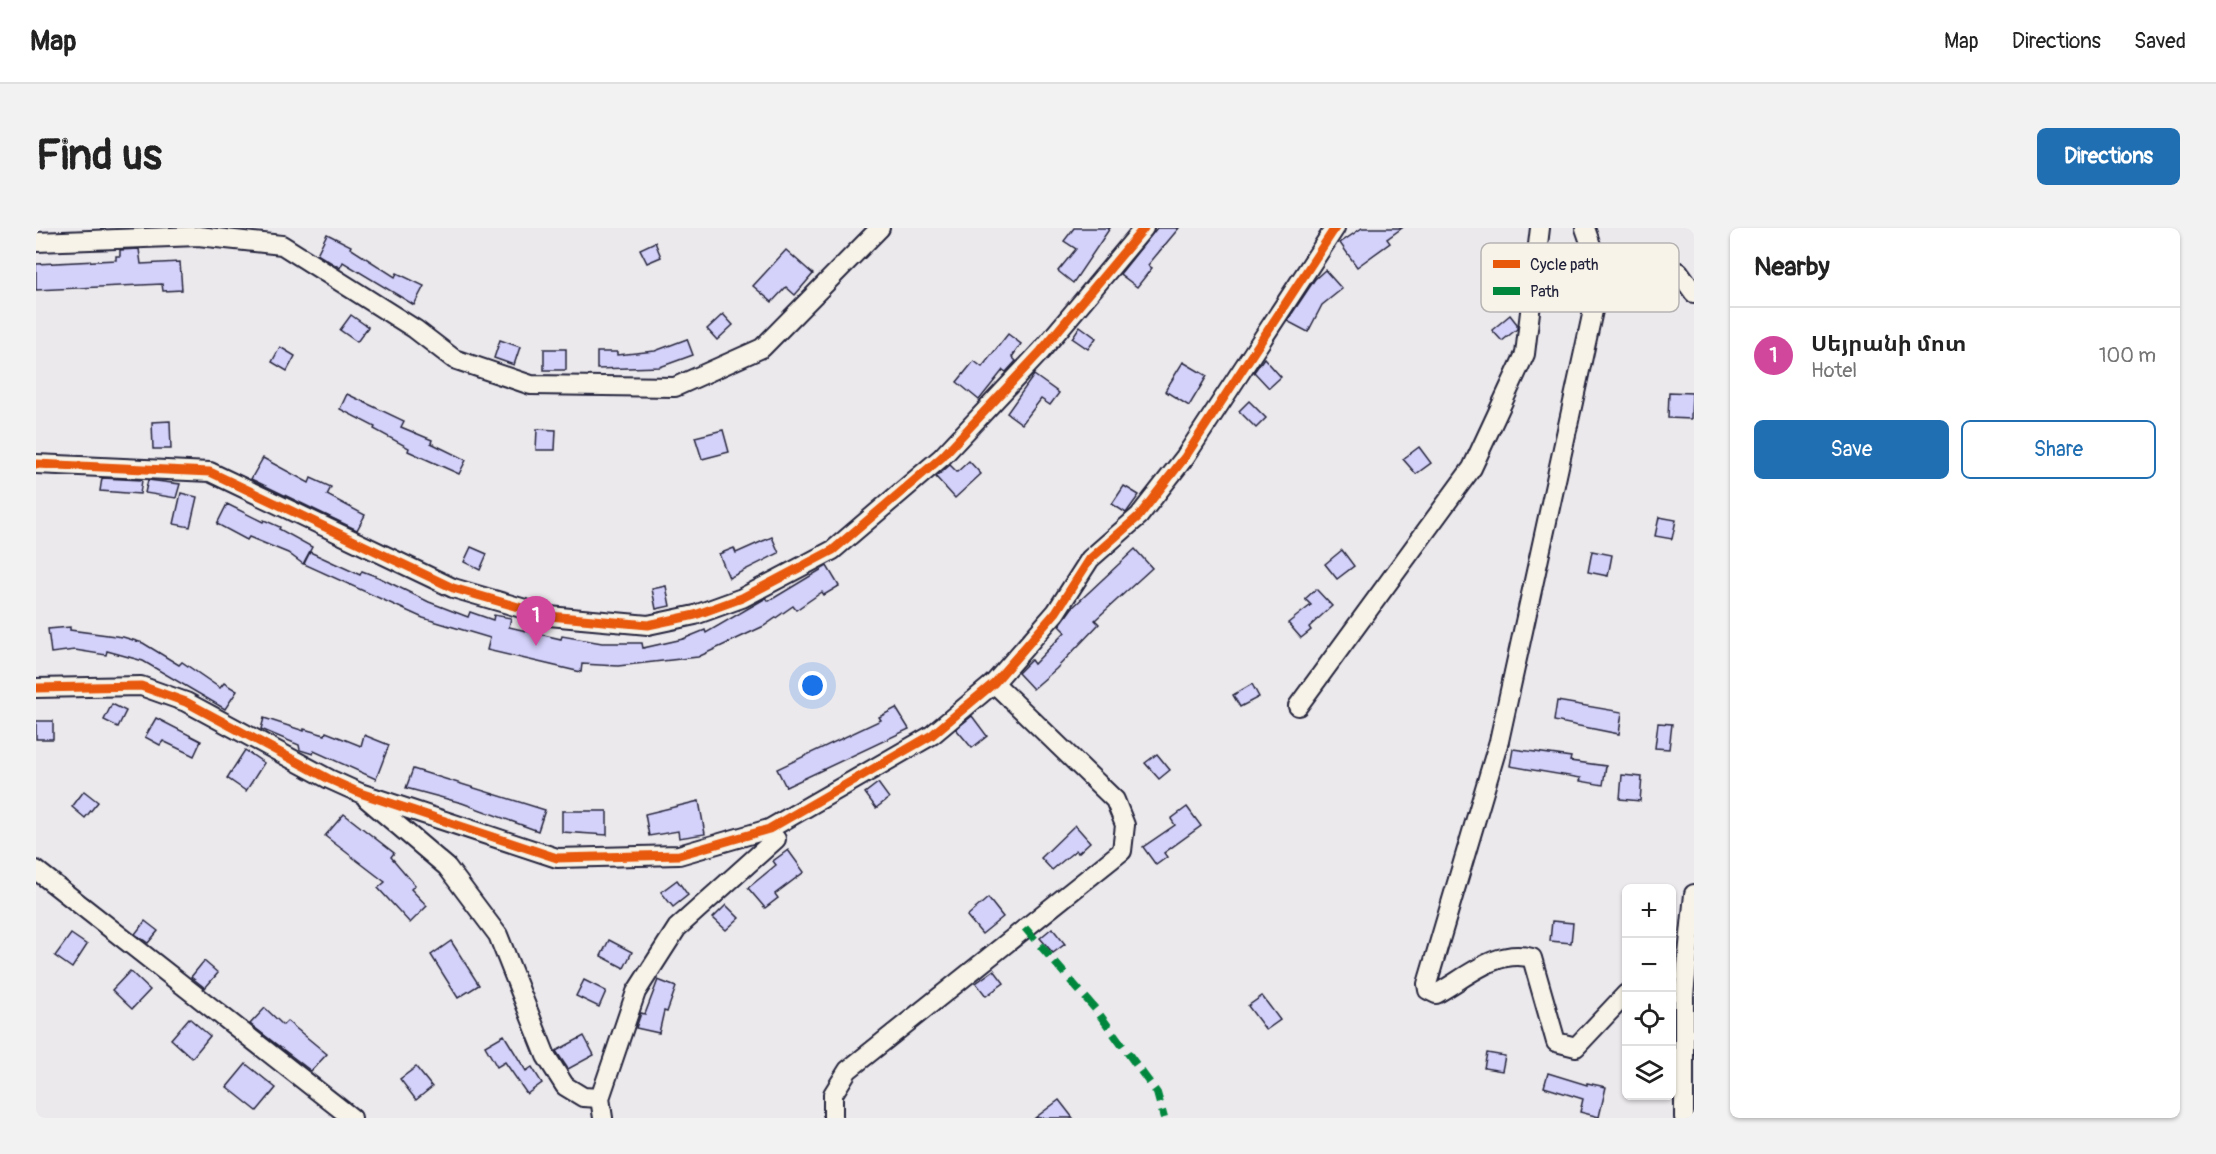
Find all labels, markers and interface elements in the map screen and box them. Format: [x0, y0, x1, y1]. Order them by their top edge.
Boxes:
text: Map [30, 24, 76, 59]
text: Map [1944, 28, 1979, 55]
text: Directions [2012, 28, 2101, 55]
text: Saved [2134, 28, 2186, 55]
button: Directions [2037, 128, 2180, 185]
text: Find us [36, 130, 162, 182]
legend [1481, 243, 1679, 312]
text: Nearby [1754, 251, 1830, 283]
text: Cycle path [1530, 255, 1598, 275]
text: Path [1530, 282, 1559, 302]
text: Սեյրանի մոտ [1811, 330, 1966, 358]
text: 1 [1770, 343, 1777, 368]
text: 100 m [2099, 343, 2156, 368]
text: Hotel [1811, 358, 1857, 383]
button: Save [1754, 420, 1949, 479]
button: Share [1961, 420, 2156, 479]
pin: 1 [516, 596, 556, 646]
your location [798, 671, 827, 700]
map controls [1622, 884, 1676, 1100]
button: + [1622, 884, 1676, 938]
button: − [1622, 938, 1676, 992]
button: locate [1622, 992, 1676, 1046]
button: layers [1622, 1046, 1676, 1100]

